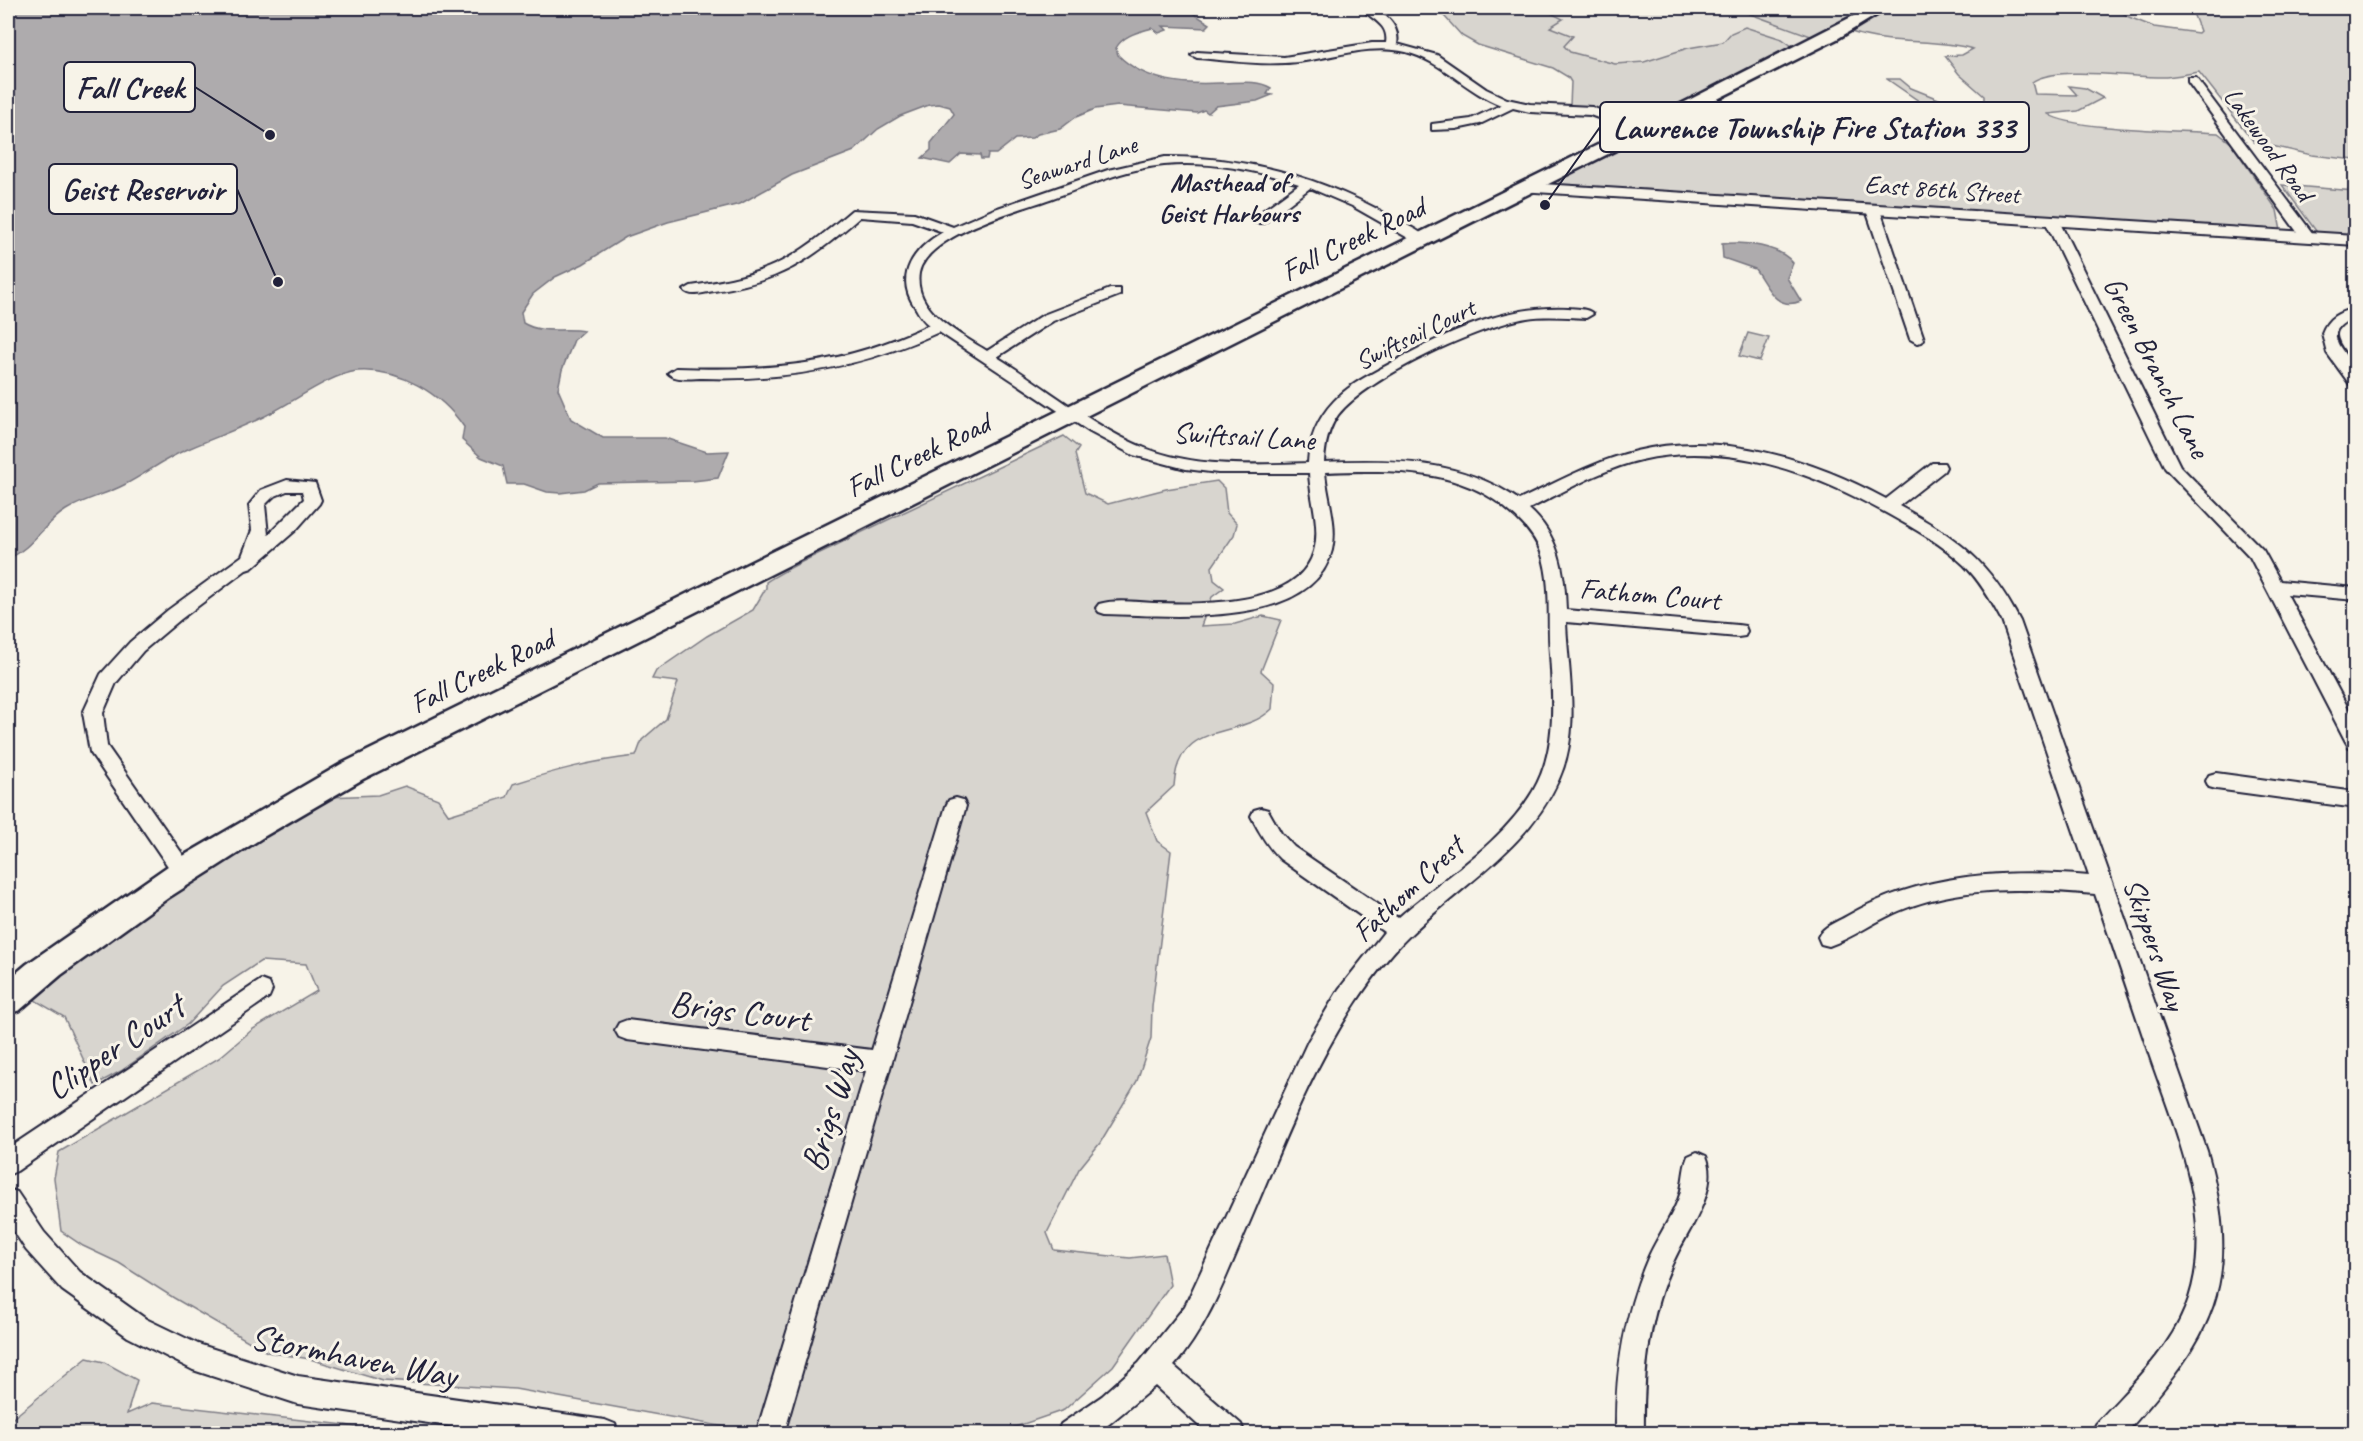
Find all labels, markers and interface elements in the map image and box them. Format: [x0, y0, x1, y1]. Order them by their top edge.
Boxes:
callout: Fall Creek [64, 62, 195, 112]
text: Fall Creek [76, 67, 187, 108]
street label: Lakewood Road [2216, 81, 2323, 211]
callout: Lawrence Township Fire Station 333 [1600, 102, 2029, 152]
text: Lawrence Township Fire Station 333 [1613, 107, 2018, 148]
street label: Seaward Lane [1013, 127, 1142, 197]
callout: Geist Reservoir [49, 164, 237, 214]
district label: Masthead of Geist Harbours [1159, 165, 1302, 230]
street label: East 86th Street [1863, 168, 2023, 212]
text: Geist Reservoir [62, 169, 228, 210]
street label: Fall Creek Road [1275, 186, 1435, 290]
street label: Green Branch Lane [2095, 270, 2220, 466]
street label: Swiftsail Court [1350, 290, 1483, 378]
street label: Fall Creek Road [840, 402, 1000, 506]
street label: Swiftsail Lane [1172, 413, 1318, 459]
street label: Fathom Court [1578, 569, 1725, 619]
street label: Fall Creek Road [404, 618, 564, 722]
street label: Fathom Crest [1344, 825, 1475, 950]
street label: Skippers Way [2115, 873, 2196, 1017]
street label: Brigs Court [667, 980, 816, 1043]
street label: Clipper Court [36, 981, 197, 1110]
street label: Brigs Way [790, 1041, 871, 1177]
street label: Stormhaven Way [247, 1313, 463, 1399]

